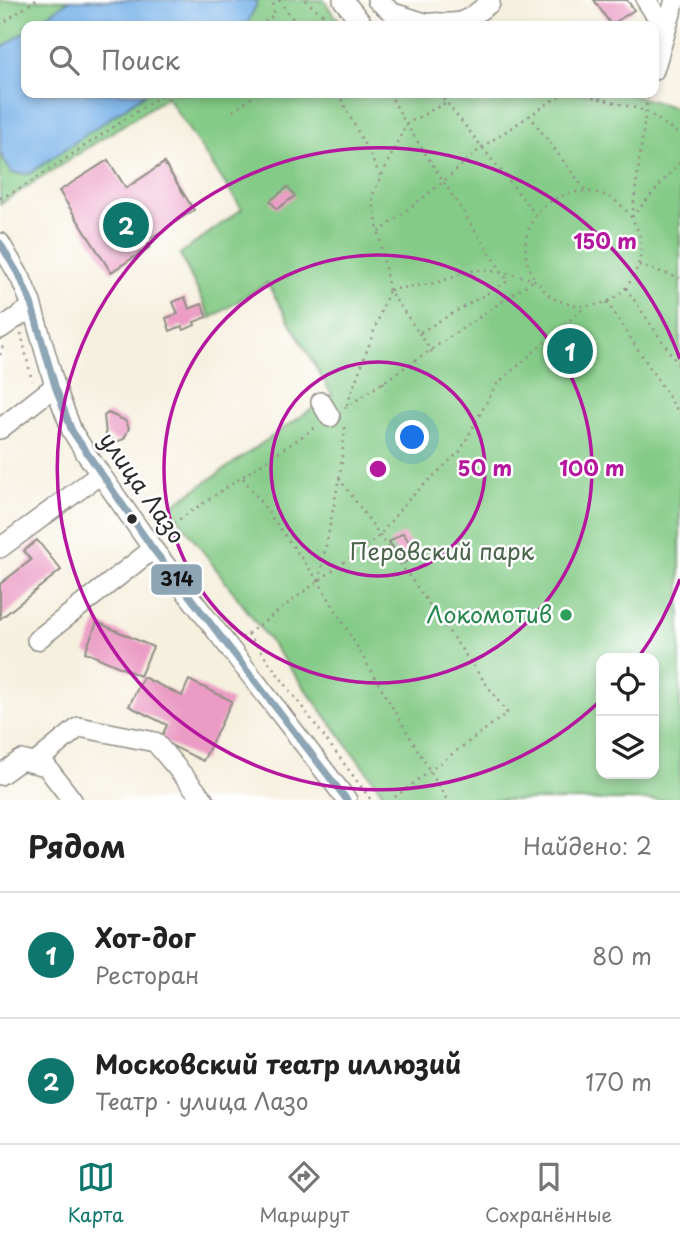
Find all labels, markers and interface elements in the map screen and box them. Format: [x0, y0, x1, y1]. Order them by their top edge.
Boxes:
search box [21, 21, 659, 98]
text: Поиск [101, 40, 180, 79]
icon: search [45, 41, 83, 79]
pin: 2 [103, 199, 149, 251]
text: 150 m [573, 224, 637, 256]
pin: 1 [547, 325, 593, 377]
your location [395, 420, 429, 454]
street label: улица Лазо [92, 424, 195, 550]
text: 50 m [458, 451, 512, 483]
text: 100 m [559, 451, 625, 483]
centre of rings [366, 457, 390, 481]
unlabelled marker [125, 512, 139, 526]
park label: Перовский парк [350, 533, 535, 568]
line badge: 314 [150, 563, 203, 596]
text: 314 [160, 564, 194, 592]
place label: Локомотив [427, 596, 552, 631]
marker: Локомотив [558, 607, 574, 623]
map controls [596, 653, 659, 779]
button: locate [596, 653, 659, 716]
button: layers [596, 716, 659, 779]
text: Рядом [28, 823, 126, 868]
text: Найдено: 2 [523, 828, 652, 863]
text: Хот-дог [95, 918, 195, 957]
text: 1 [46, 938, 57, 973]
text: 80 m [592, 938, 652, 973]
text: Ресторан [95, 957, 199, 992]
text: Московский театр иллюзий [95, 1044, 461, 1083]
text: 2 [43, 1064, 59, 1099]
text: 170 m [585, 1064, 652, 1099]
text: Театр · улица Лазо [95, 1083, 309, 1118]
tab: Карта [68, 1158, 124, 1228]
tab: Маршрут [259, 1158, 349, 1228]
tab: Сохранённые [485, 1158, 612, 1228]

